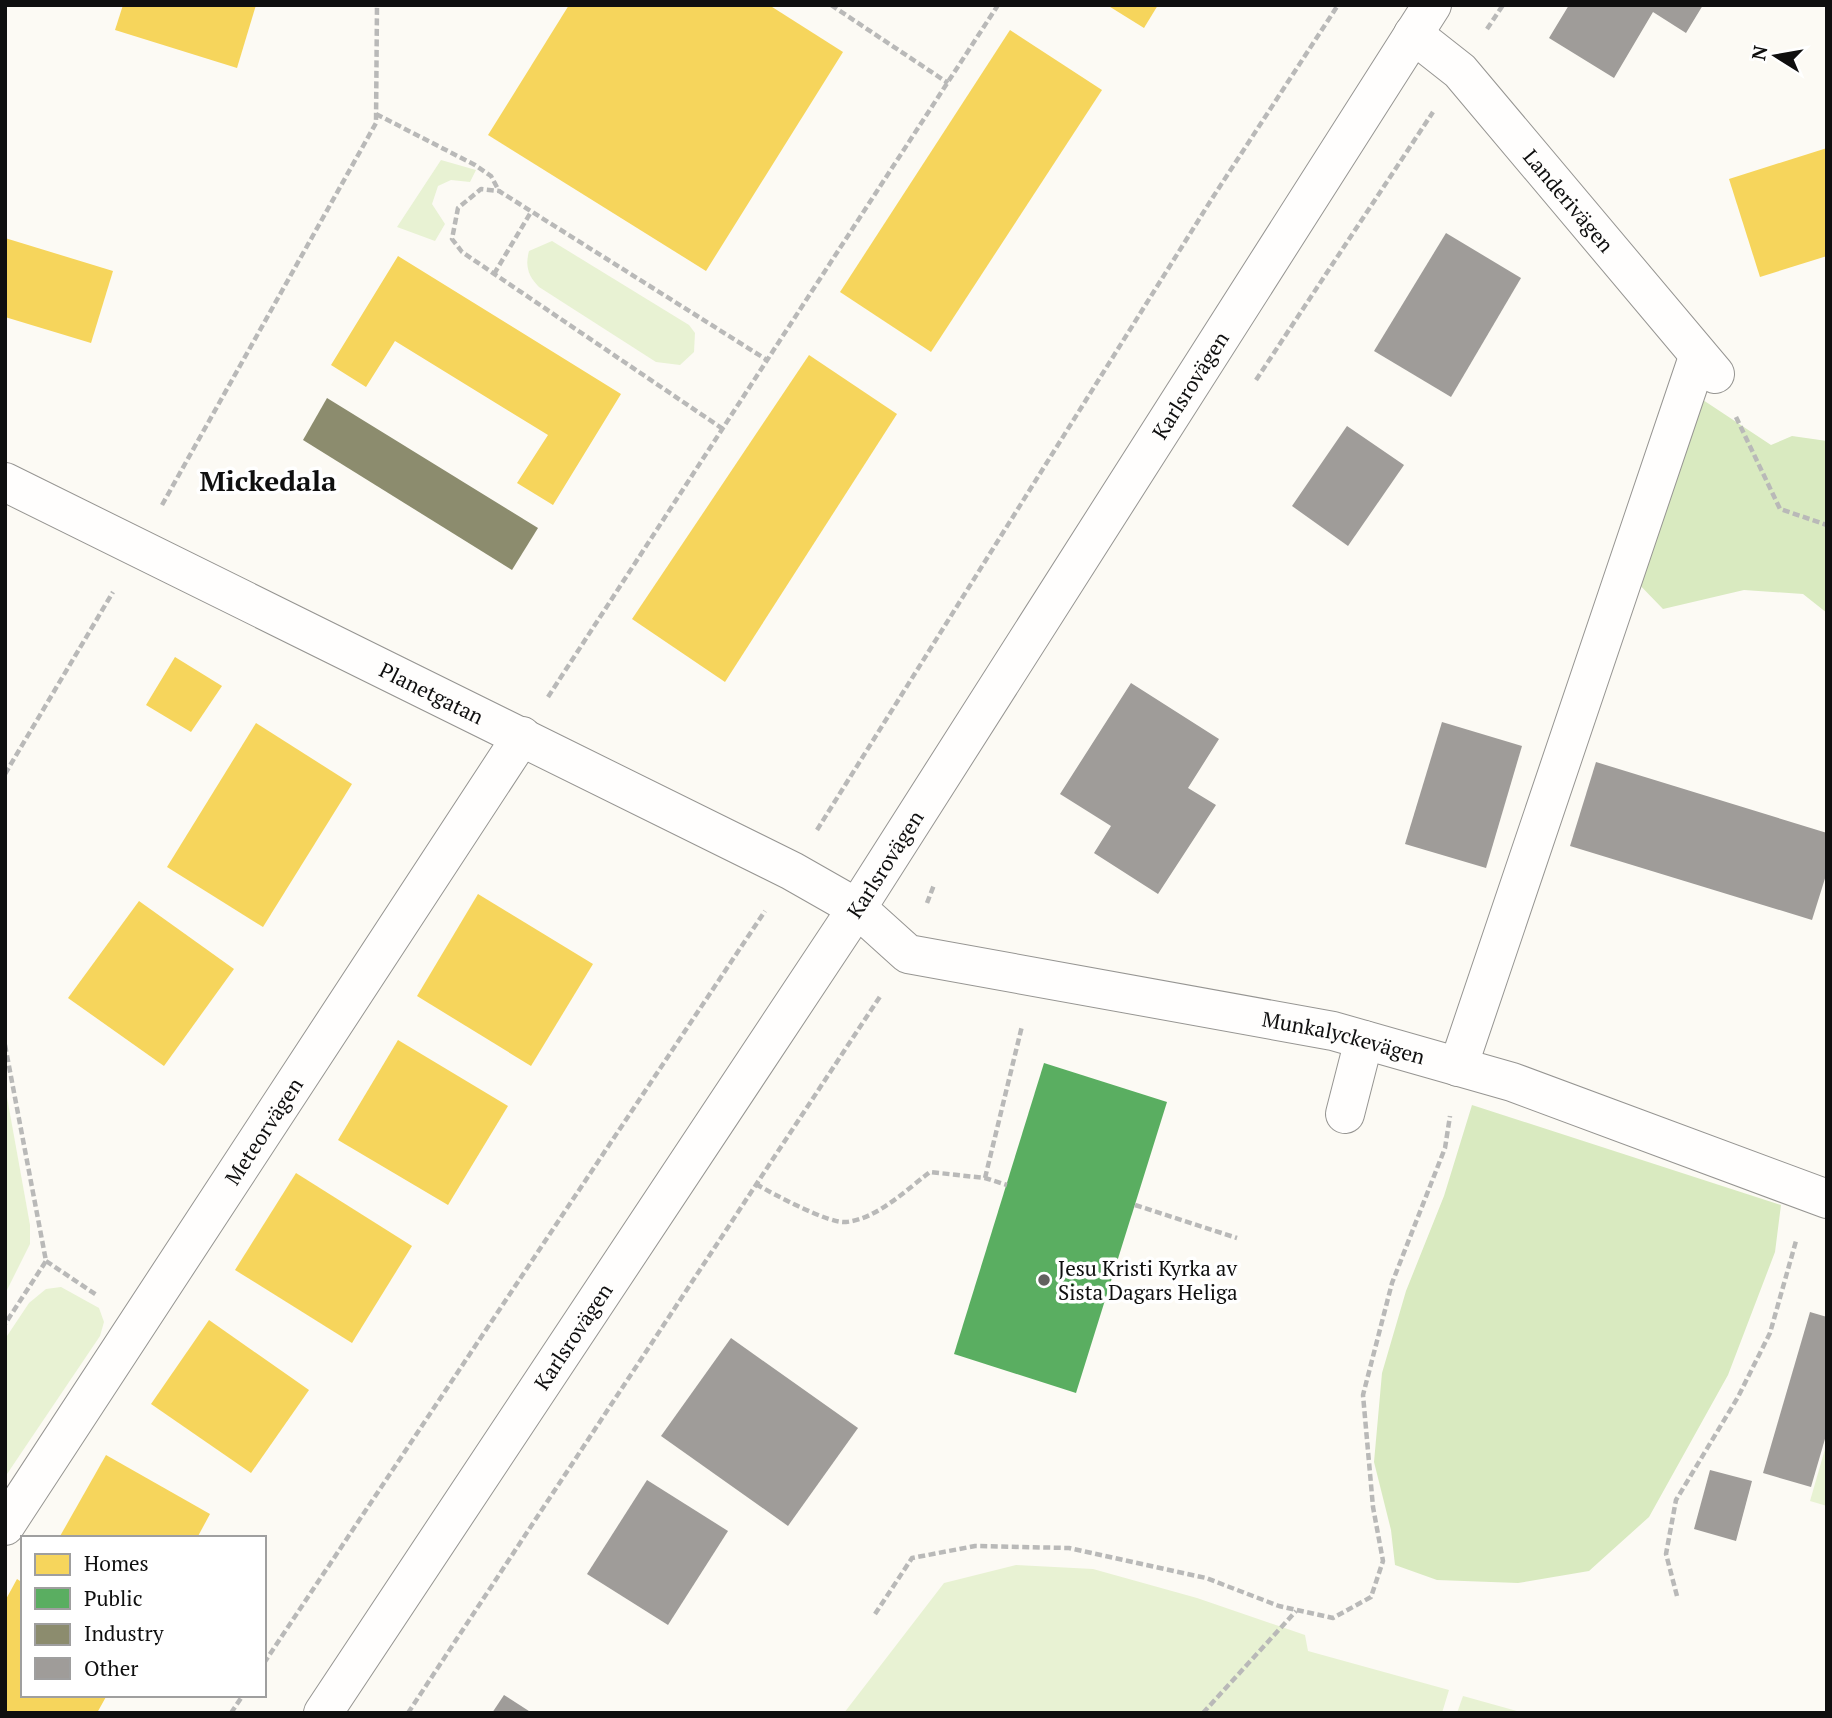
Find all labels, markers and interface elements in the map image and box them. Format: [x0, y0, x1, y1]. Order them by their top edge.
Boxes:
north arrow [1741, 21, 1811, 91]
text: N [1745, 43, 1773, 62]
street label: Landerivägen [1517, 143, 1621, 258]
street label: Karlsrovägen [1145, 325, 1235, 444]
district label: Mickedala [199, 462, 337, 499]
street label: Planetgatan [375, 655, 489, 731]
street label: Karlsrovägen [840, 805, 930, 923]
street label: Munkalyckevägen [1260, 1004, 1429, 1071]
street label: Meteorvägen [218, 1072, 309, 1190]
place label: Jesu Kristi Kyrka av Sista Dagars Heliga [1058, 1254, 1238, 1306]
marker: Jesu Kristi Kyrka av Sista Dagars Heliga [1036, 1272, 1052, 1288]
street label: Karlsrovägen [527, 1277, 619, 1395]
legend [21, 1536, 266, 1697]
text: Homes [84, 1549, 149, 1577]
text: Public [84, 1584, 142, 1612]
text: Industry [84, 1619, 164, 1647]
text: Other [84, 1654, 138, 1682]

